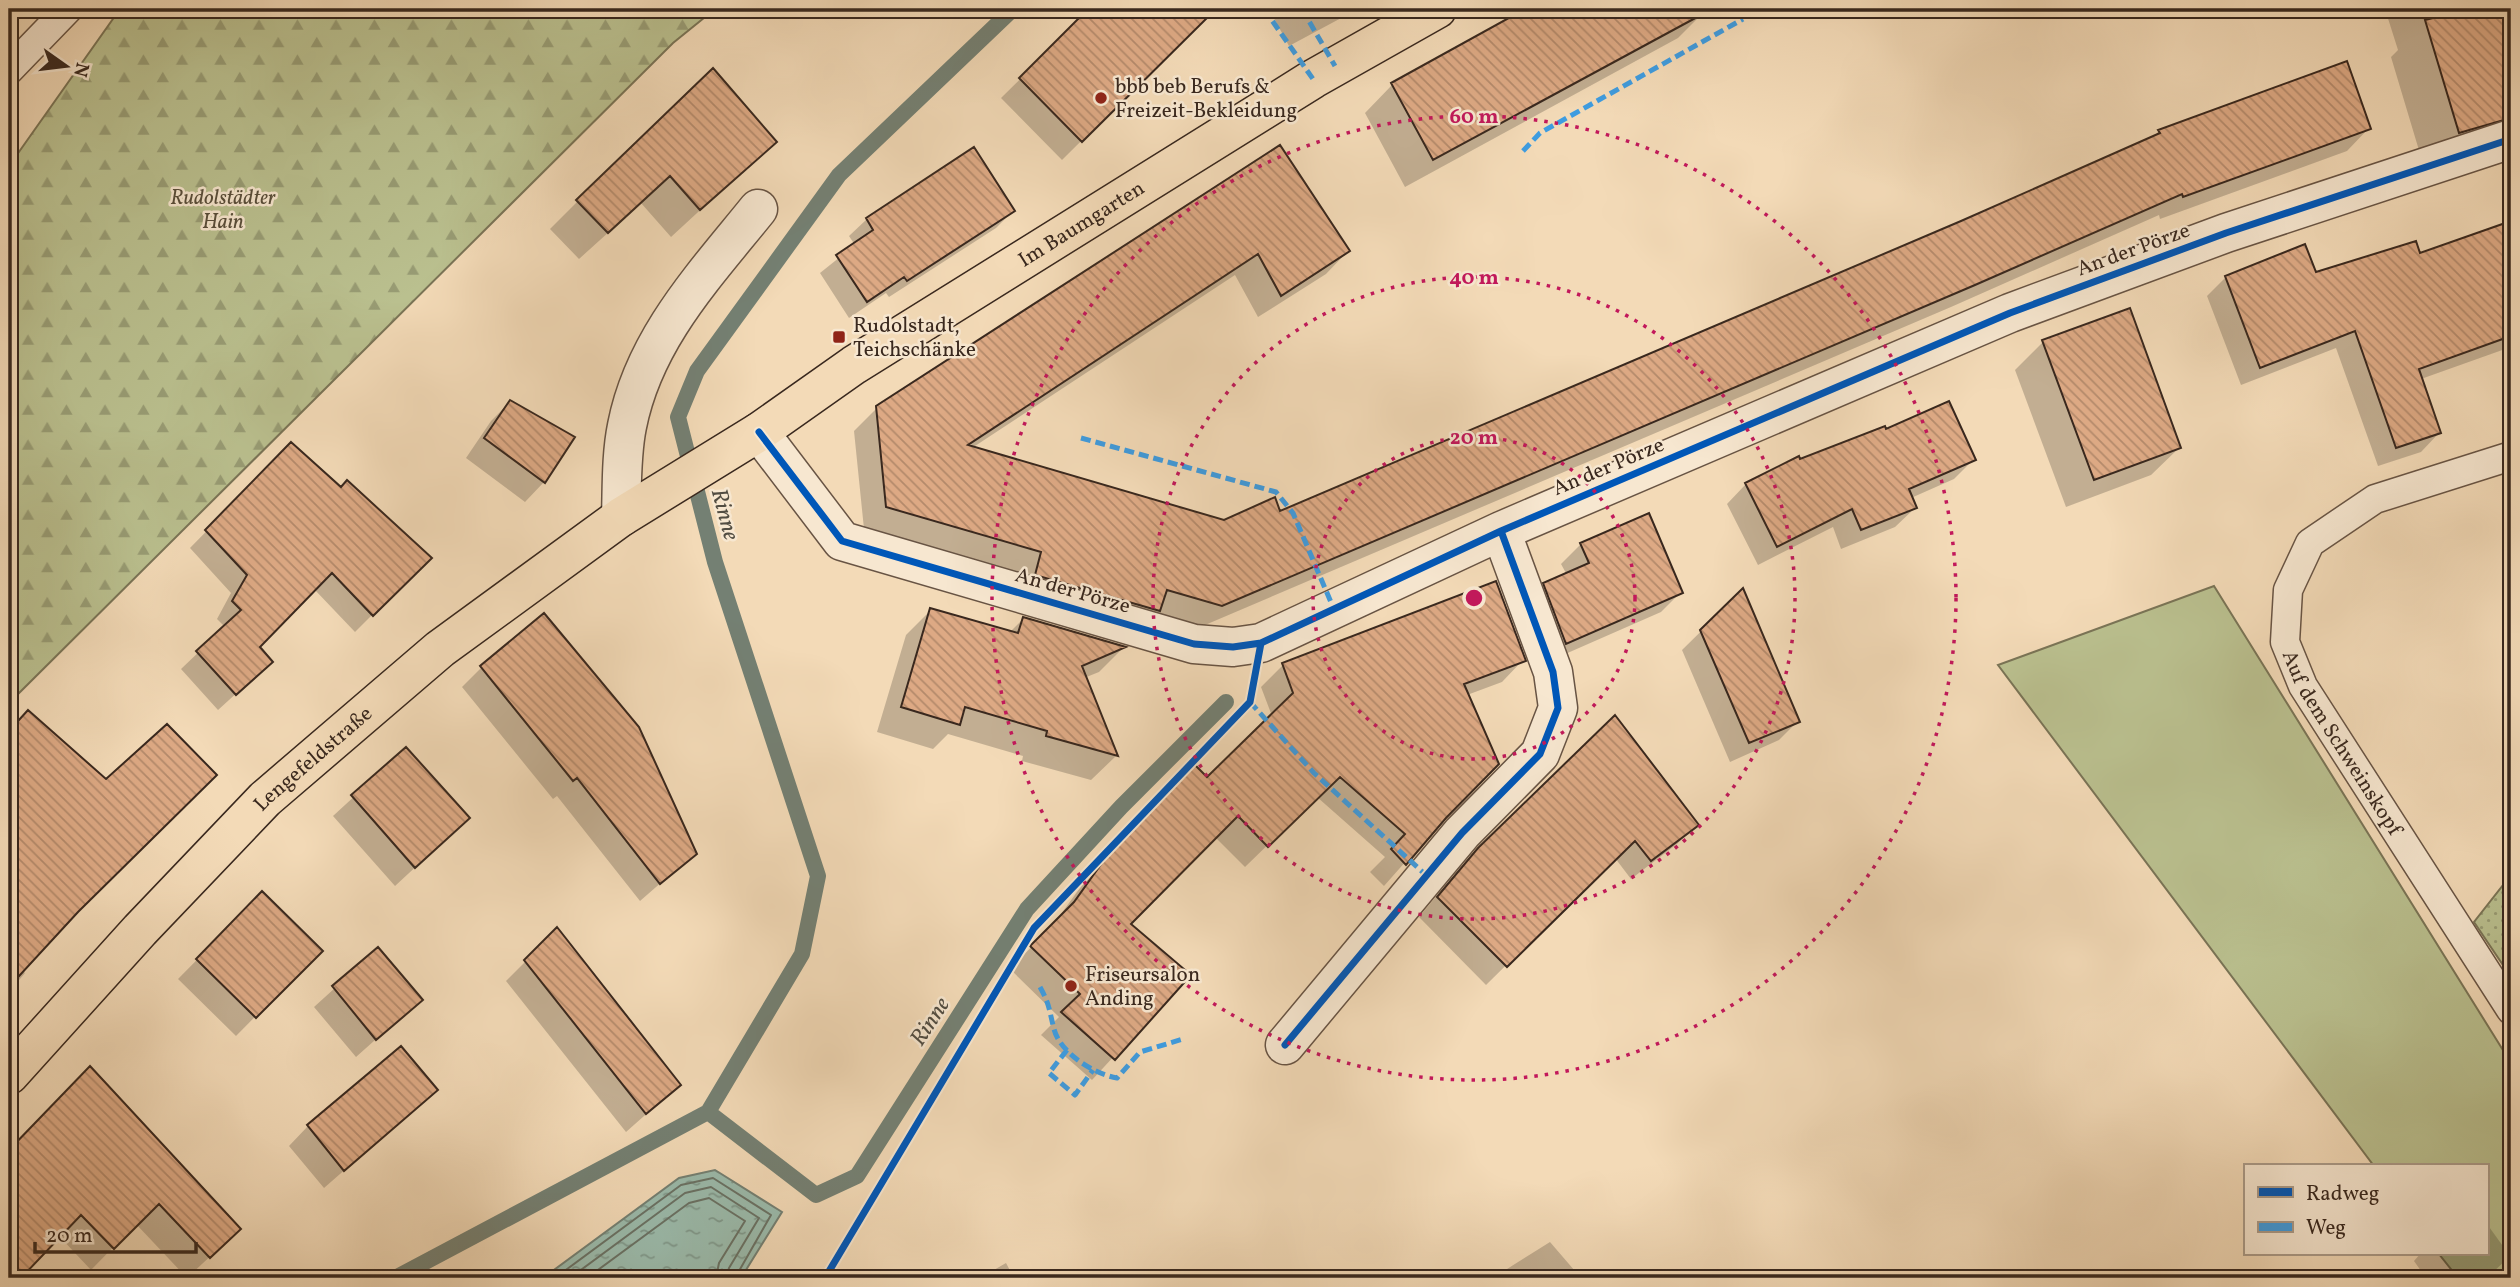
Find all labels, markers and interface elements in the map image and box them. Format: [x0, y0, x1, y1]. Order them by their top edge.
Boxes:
north arrow [32, 32, 102, 102]
text: N [66, 60, 95, 80]
place label: bbb beb Berufs & Freizeit-Bekleidung [1115, 73, 1297, 126]
marker: bbb beb Berufs & Freizeit-Bekleidung [1093, 90, 1109, 106]
text: 60 m [1450, 103, 1498, 132]
street label: Im Baumgarten [1013, 174, 1151, 275]
park label: Rudolstädter Hain [170, 184, 276, 237]
street label: An der Pörze [2073, 216, 2194, 284]
text: 40 m [1449, 264, 1499, 293]
place label: Rudolstadt, Teichschänke [853, 312, 976, 365]
marker: Rudolstadt, Teichschänke [831, 329, 847, 345]
text: 20 m [1450, 424, 1498, 453]
street label: An der Pörze [1548, 431, 1669, 504]
water label: Rinne [702, 485, 746, 545]
street label: An der Pörze [1012, 561, 1134, 622]
centre of rings [1462, 586, 1486, 610]
street label: Auf dem Schweinskopf [2274, 646, 2409, 843]
street label: Lengefeldstraße [248, 700, 379, 819]
place label: Friseursalon Anding [1085, 961, 1200, 1014]
marker: Friseursalon Anding [1063, 978, 1079, 994]
water label: Rinne [903, 991, 959, 1053]
legend [2244, 1164, 2488, 1256]
text: Radweg [2306, 1180, 2379, 1209]
scale bar [35, 1210, 196, 1254]
text: Weg [2306, 1214, 2346, 1243]
text: 20 m [46, 1222, 92, 1251]

